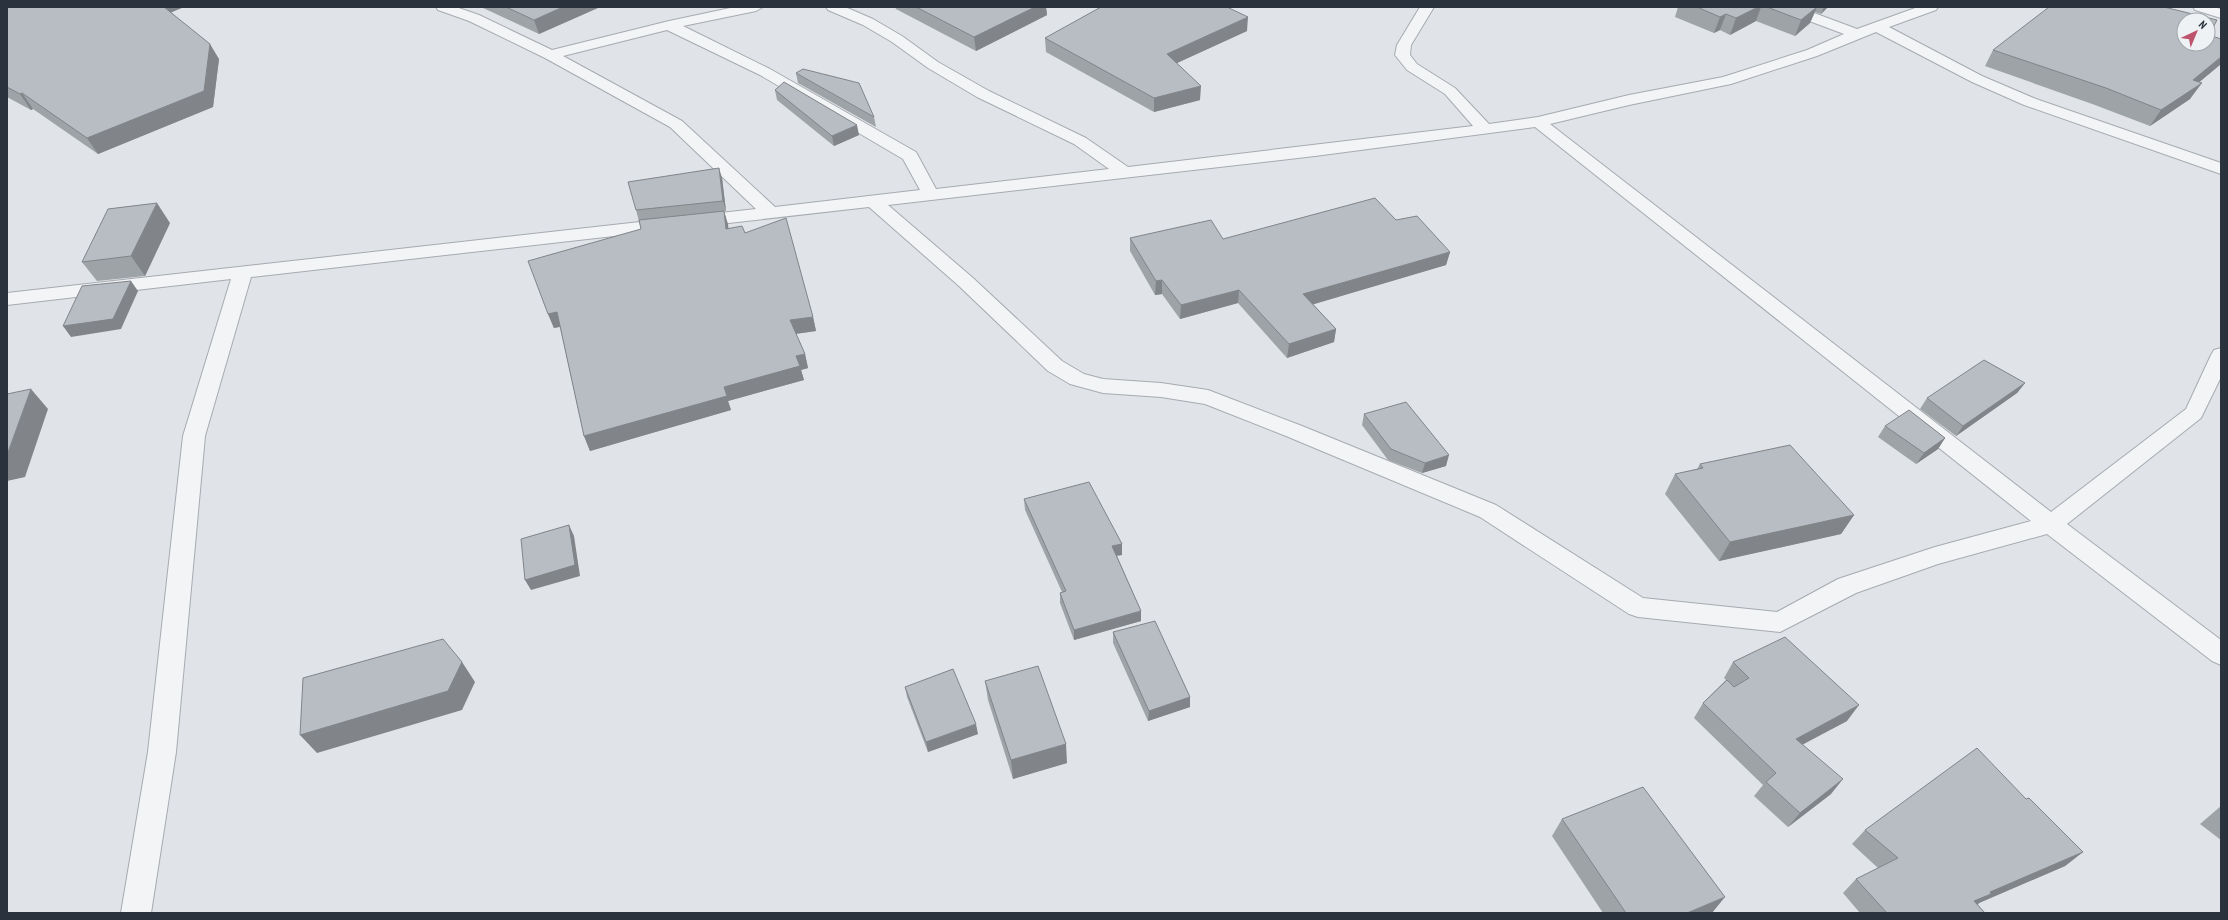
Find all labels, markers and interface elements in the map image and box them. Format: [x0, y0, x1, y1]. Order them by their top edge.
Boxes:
north arrow [2176, 12, 2216, 52]
text: N [2196, 18, 2210, 32]

